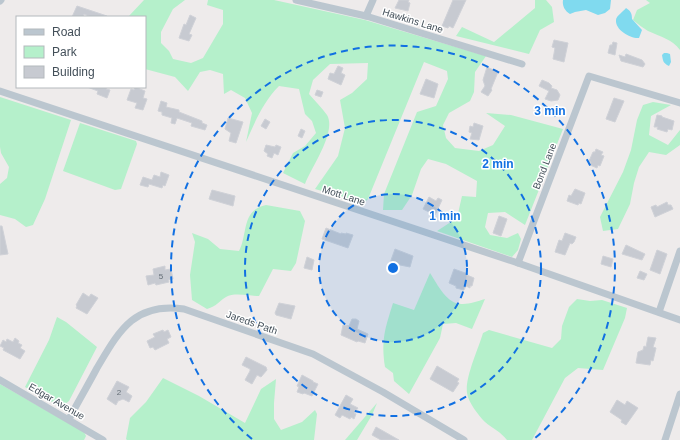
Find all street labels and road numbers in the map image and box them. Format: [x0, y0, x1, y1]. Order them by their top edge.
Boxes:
street label: Hawkins Lane [381, 6, 445, 35]
street label: Bond Lane [531, 141, 558, 191]
street label: Mott Lane [321, 183, 367, 208]
street label: Jareds Path [225, 309, 279, 336]
street label: Edgar Avenue [27, 381, 87, 422]

